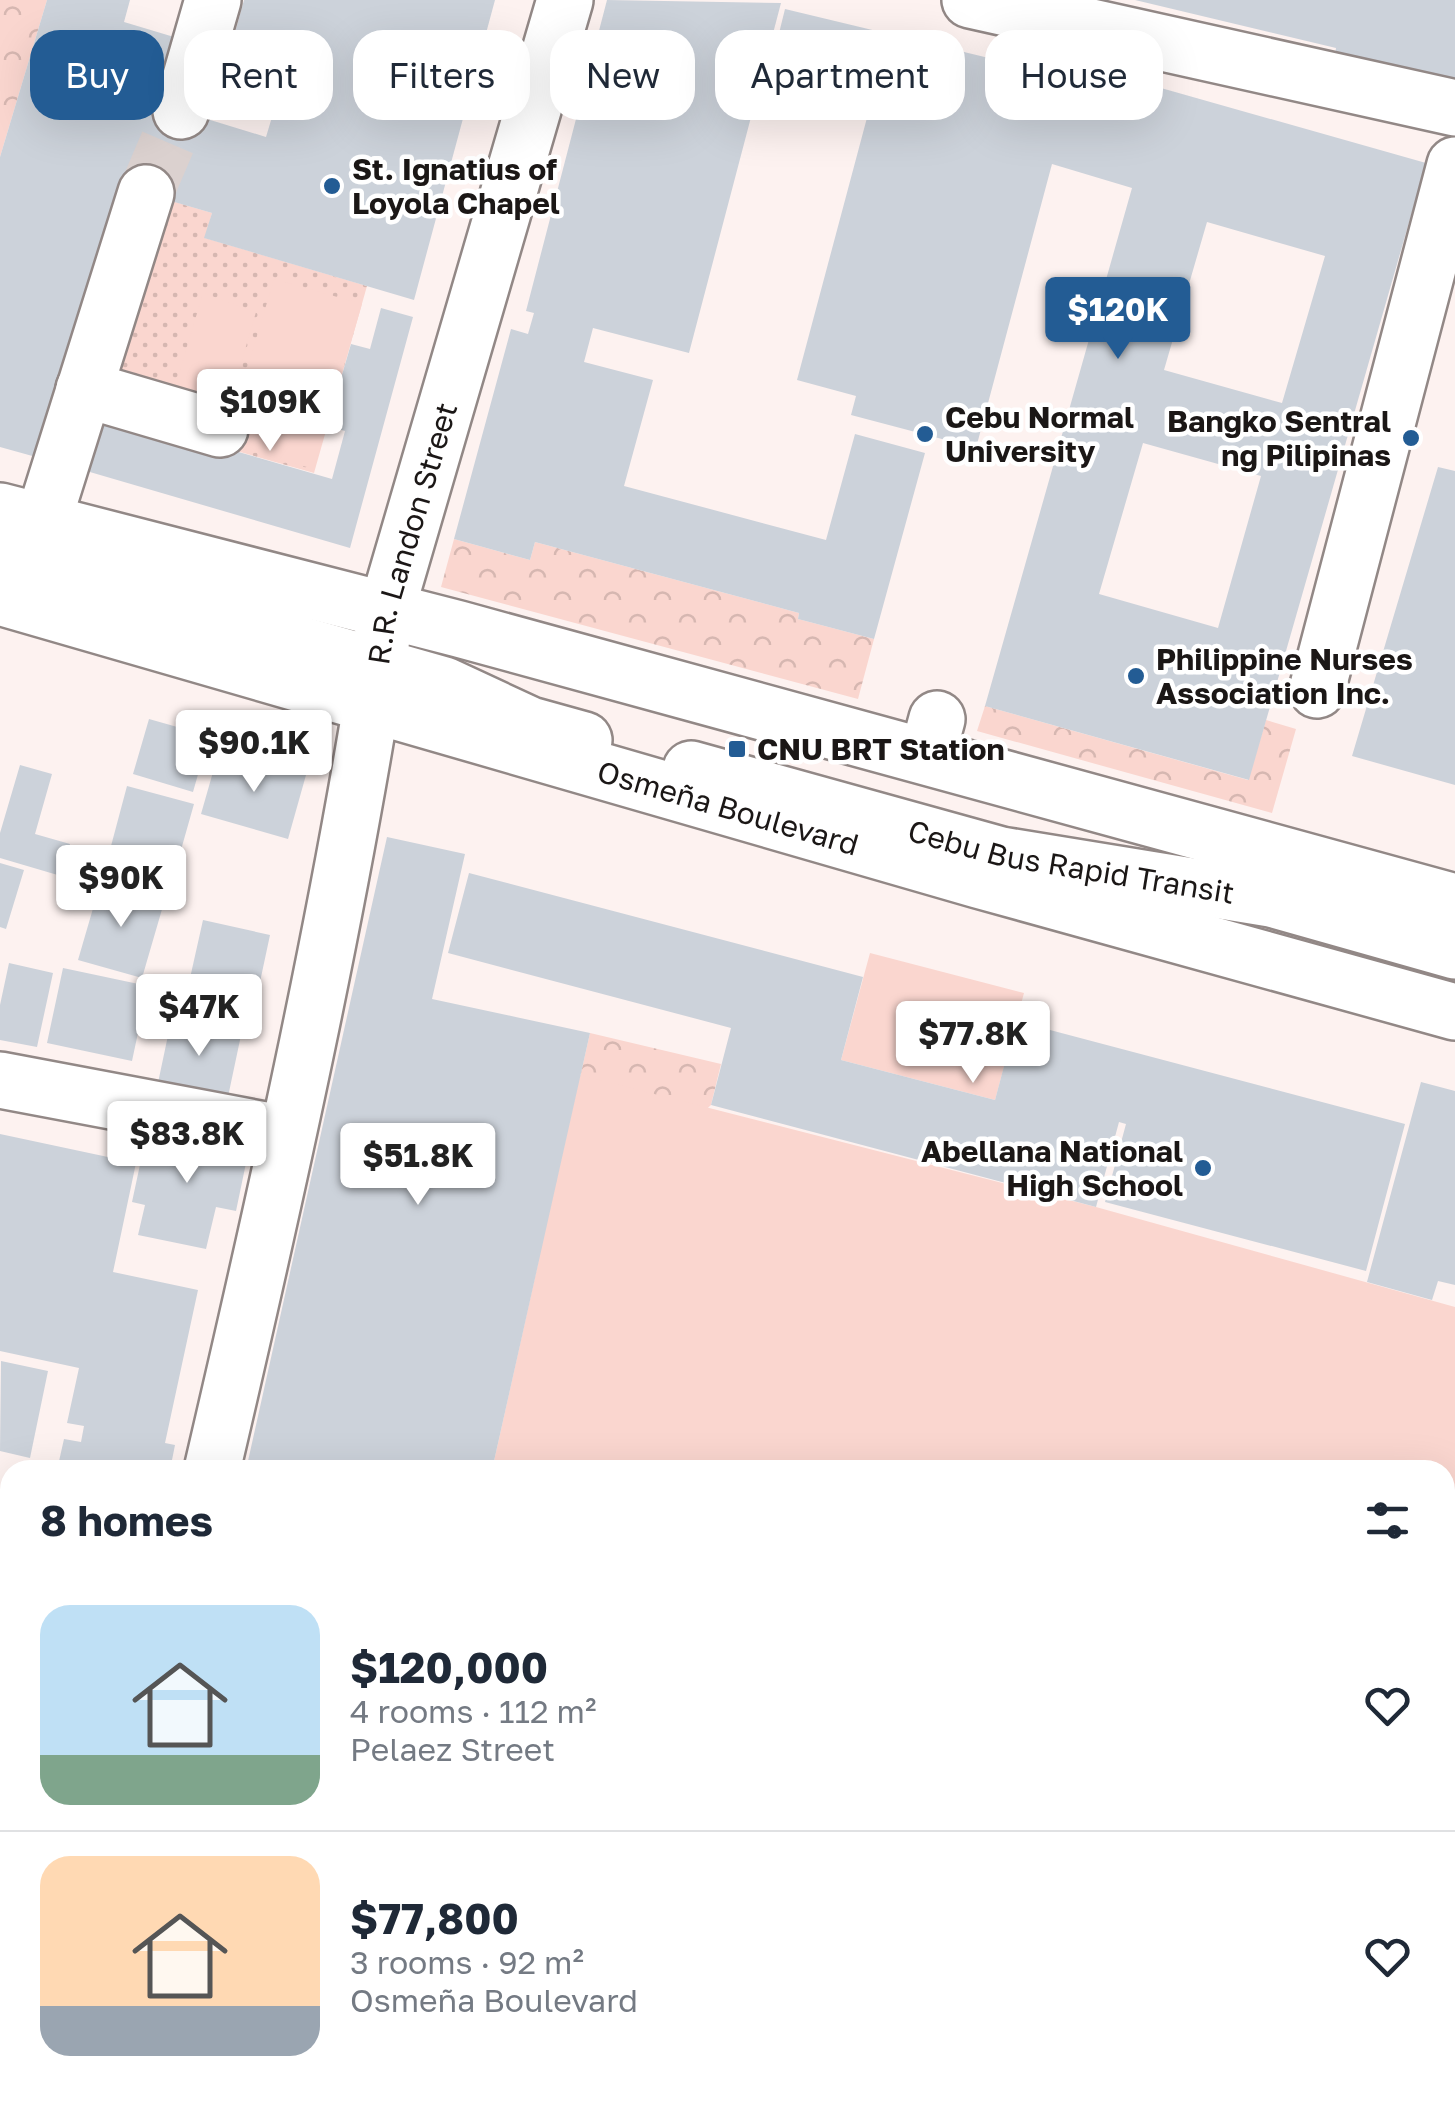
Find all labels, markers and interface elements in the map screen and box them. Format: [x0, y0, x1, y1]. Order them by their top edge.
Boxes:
chip: Buy [30, 30, 164, 120]
chip: Rent [184, 30, 333, 120]
chip: Filters [353, 30, 530, 120]
chip: New [550, 30, 695, 120]
chip: Apartment [715, 30, 965, 120]
chip: House [985, 30, 1163, 120]
place label: St. Ignatius of Loyola Chapel [352, 151, 560, 221]
marker: St. Ignatius of Loyola Chapel [321, 175, 343, 197]
pin: $120K [1048, 277, 1188, 362]
text: $120K [1067, 290, 1169, 328]
pin: $109K [200, 369, 340, 454]
text: $109K [219, 382, 321, 420]
street label: R.R. Landon Street [360, 398, 464, 667]
place label: Cebu Normal University [945, 399, 1134, 469]
place label: Bangko Sentral ng Pilipinas [1167, 403, 1391, 473]
marker: Cebu Normal University [914, 423, 936, 445]
marker: Bangko Sentral ng Pilipinas [1400, 427, 1422, 449]
place label: Philippine Nurses Association Inc. [1156, 641, 1413, 711]
marker: Philippine Nurses Association Inc. [1125, 665, 1147, 687]
pin: $90.1K [173, 710, 335, 795]
text: $90.1K [198, 723, 310, 761]
place label: CNU BRT Station [757, 731, 1005, 767]
marker: CNU BRT Station [726, 738, 748, 760]
street label: Osmeña Boulevard [593, 753, 863, 863]
street label: Cebu Bus Rapid Transit [904, 812, 1237, 911]
pin: $90K [62, 845, 180, 930]
text: $90K [78, 858, 164, 896]
pin: $47K [140, 974, 258, 1059]
text: $47K [158, 987, 240, 1025]
pin: $77.8K [892, 1001, 1054, 1086]
text: $77.8K [918, 1014, 1028, 1052]
pin: $83.8K [106, 1101, 268, 1186]
text: $83.8K [129, 1114, 245, 1152]
pin: $51.8K [337, 1123, 499, 1208]
place label: Abellana National High School [921, 1133, 1183, 1203]
text: $51.8K [362, 1136, 474, 1174]
marker: Abellana National High School [1192, 1157, 1214, 1179]
icon: filters [1360, 1493, 1415, 1548]
text: 8 homes [40, 1495, 213, 1545]
text: $120,000 [350, 1642, 548, 1692]
icon: home [120, 1645, 240, 1765]
icon: heart [1360, 1678, 1415, 1733]
text: 4 rooms · 112 m² [350, 1692, 596, 1730]
text: Pelaez Street [350, 1730, 555, 1768]
text: $77,800 [350, 1893, 519, 1943]
icon: home [120, 1896, 240, 2016]
icon: heart [1360, 1929, 1415, 1984]
text: 3 rooms · 92 m² [350, 1943, 584, 1981]
text: Osmeña Boulevard [350, 1981, 638, 2019]

